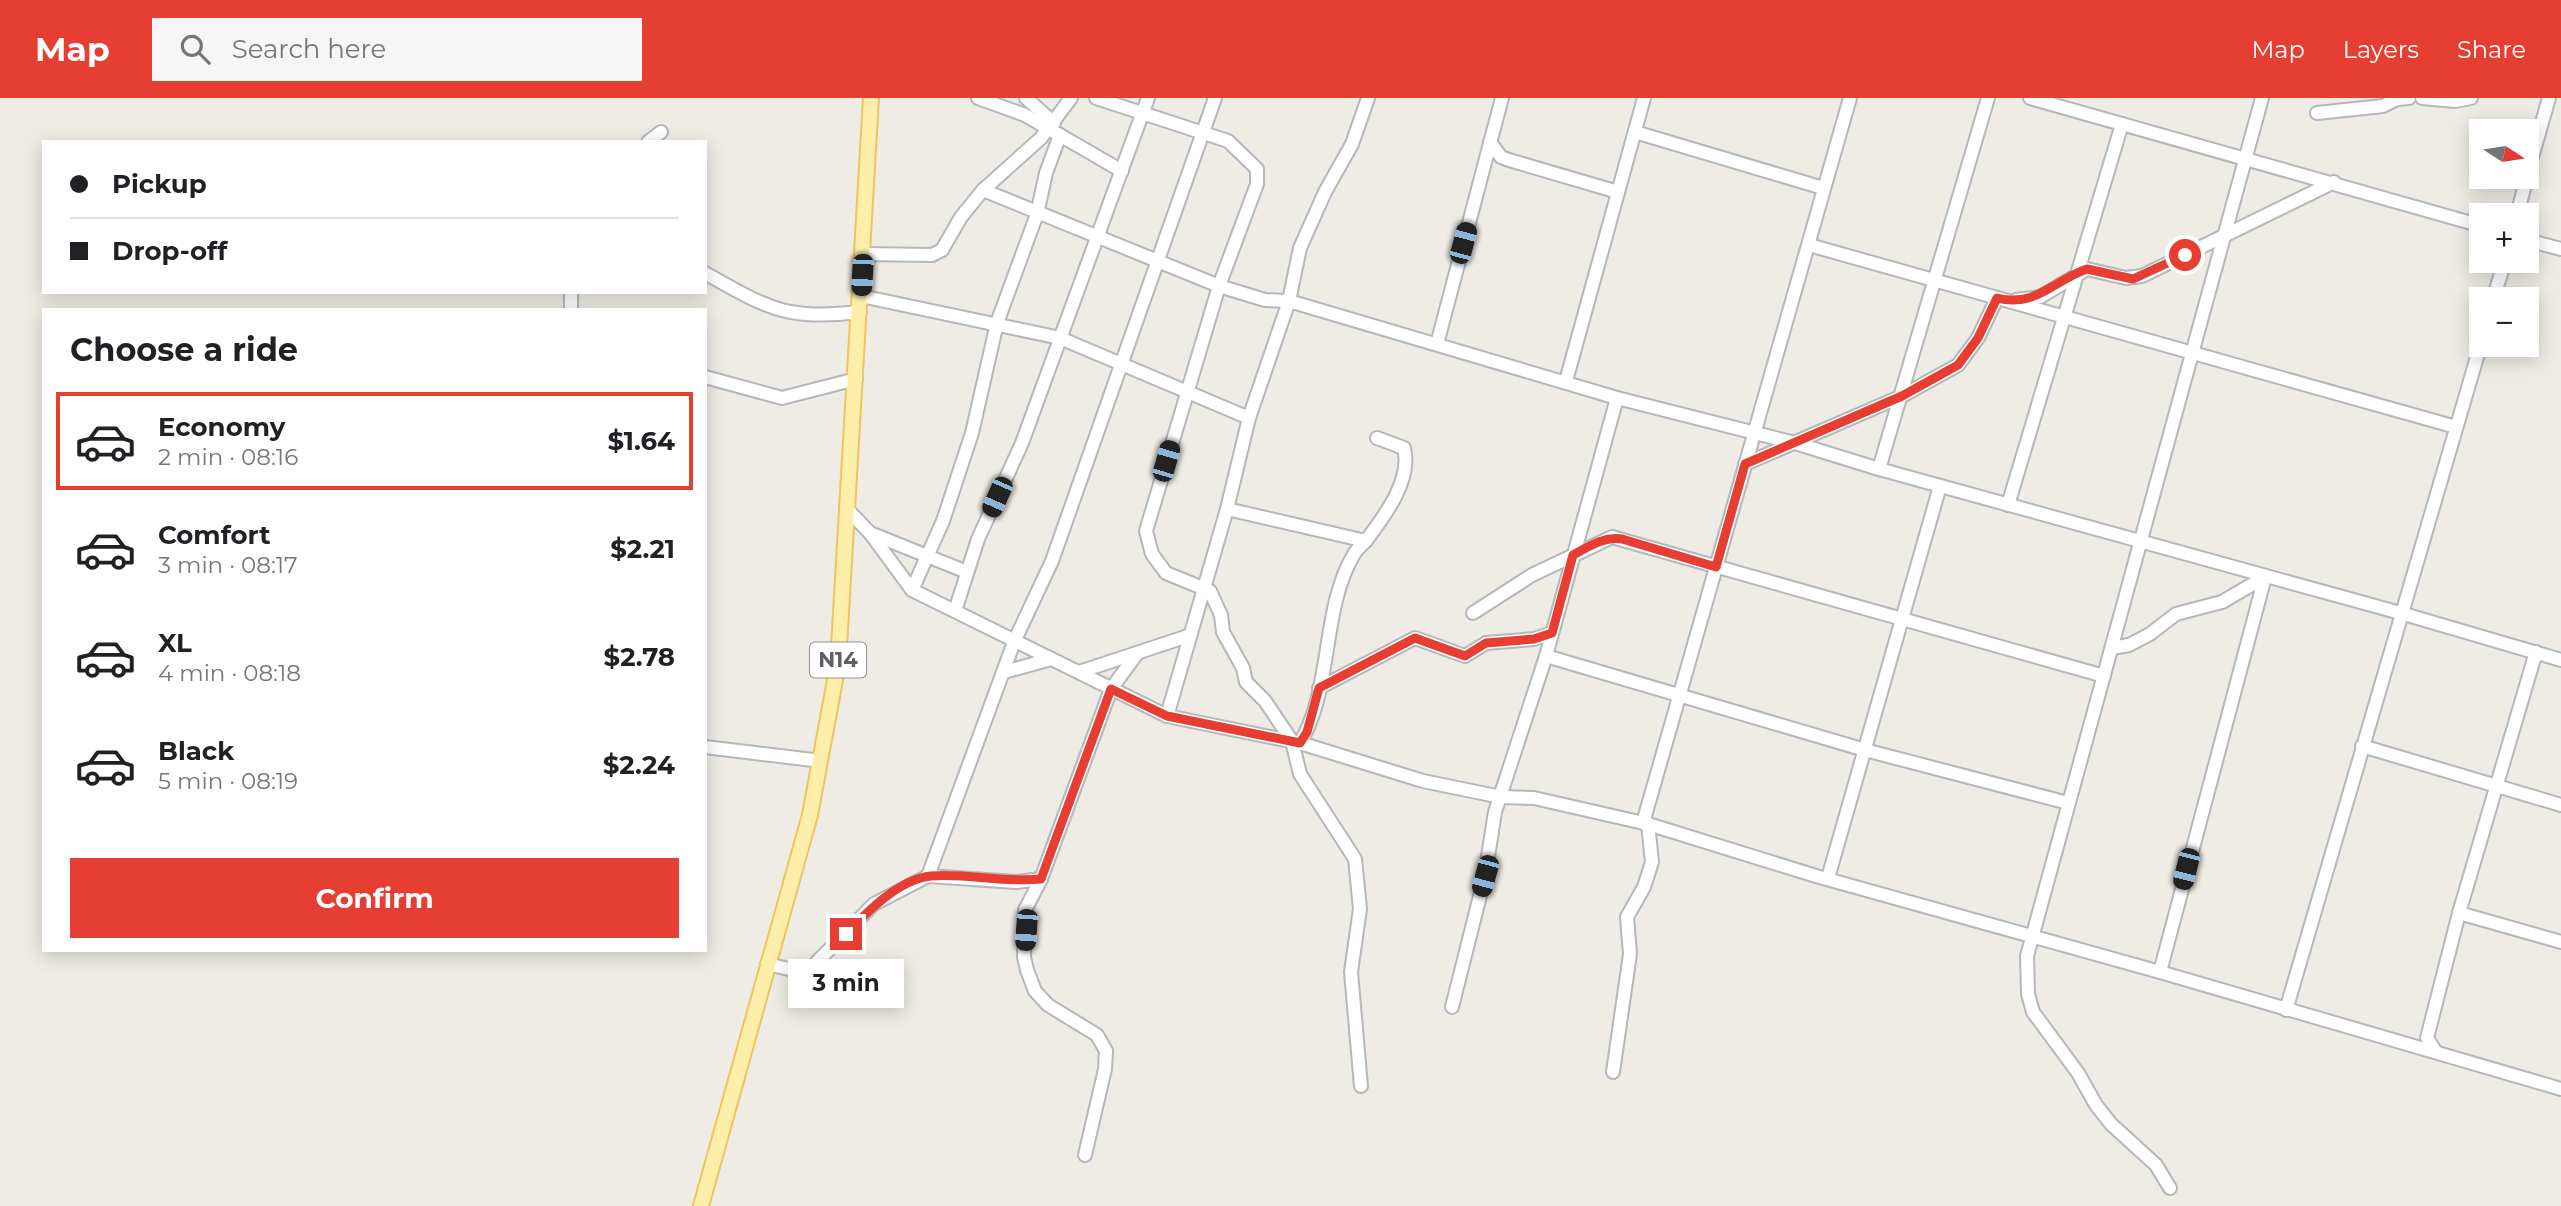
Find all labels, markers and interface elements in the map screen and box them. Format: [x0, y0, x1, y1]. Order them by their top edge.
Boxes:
search box [152, 18, 642, 81]
text: Map [35, 29, 110, 69]
icon: search [176, 30, 214, 68]
text: Search here [232, 33, 386, 65]
text: Map [2251, 35, 2305, 64]
text: Layers [2343, 35, 2419, 64]
text: Share [2457, 35, 2526, 64]
north arrow [2469, 119, 2539, 189]
map controls [2469, 119, 2539, 357]
text: Pickup [112, 168, 207, 200]
button: + [2469, 203, 2539, 273]
car [1448, 220, 1479, 266]
text: Drop-off [112, 235, 227, 267]
route start [2169, 239, 2201, 271]
car [851, 253, 874, 297]
button: − [2469, 287, 2539, 357]
text: Choose a ride [70, 330, 298, 369]
icon: car [74, 410, 137, 473]
text: Economy [158, 411, 285, 443]
text: $1.64 [608, 425, 675, 457]
car [1151, 438, 1182, 484]
text: 2 min · 08:16 [158, 443, 298, 471]
car [979, 474, 1016, 520]
icon: car [74, 518, 137, 581]
text: Comfort [158, 519, 270, 551]
text: $2.21 [610, 533, 675, 565]
text: 3 min · 08:17 [158, 551, 298, 579]
icon: car [74, 626, 137, 689]
text: XL [158, 627, 192, 659]
text: $2.78 [604, 641, 675, 673]
road number: N14 [810, 642, 866, 678]
text: 4 min · 08:18 [158, 659, 301, 687]
icon: car [74, 734, 137, 797]
text: Black [158, 735, 234, 767]
text: $2.24 [603, 749, 675, 781]
text: 5 min · 08:19 [158, 767, 298, 795]
car [2171, 846, 2202, 892]
car [1470, 853, 1501, 899]
button: Confirm [70, 858, 679, 938]
car [1015, 908, 1038, 952]
route end [830, 918, 862, 950]
callout: 3 min [788, 958, 904, 1008]
text: 3 min [812, 969, 880, 997]

